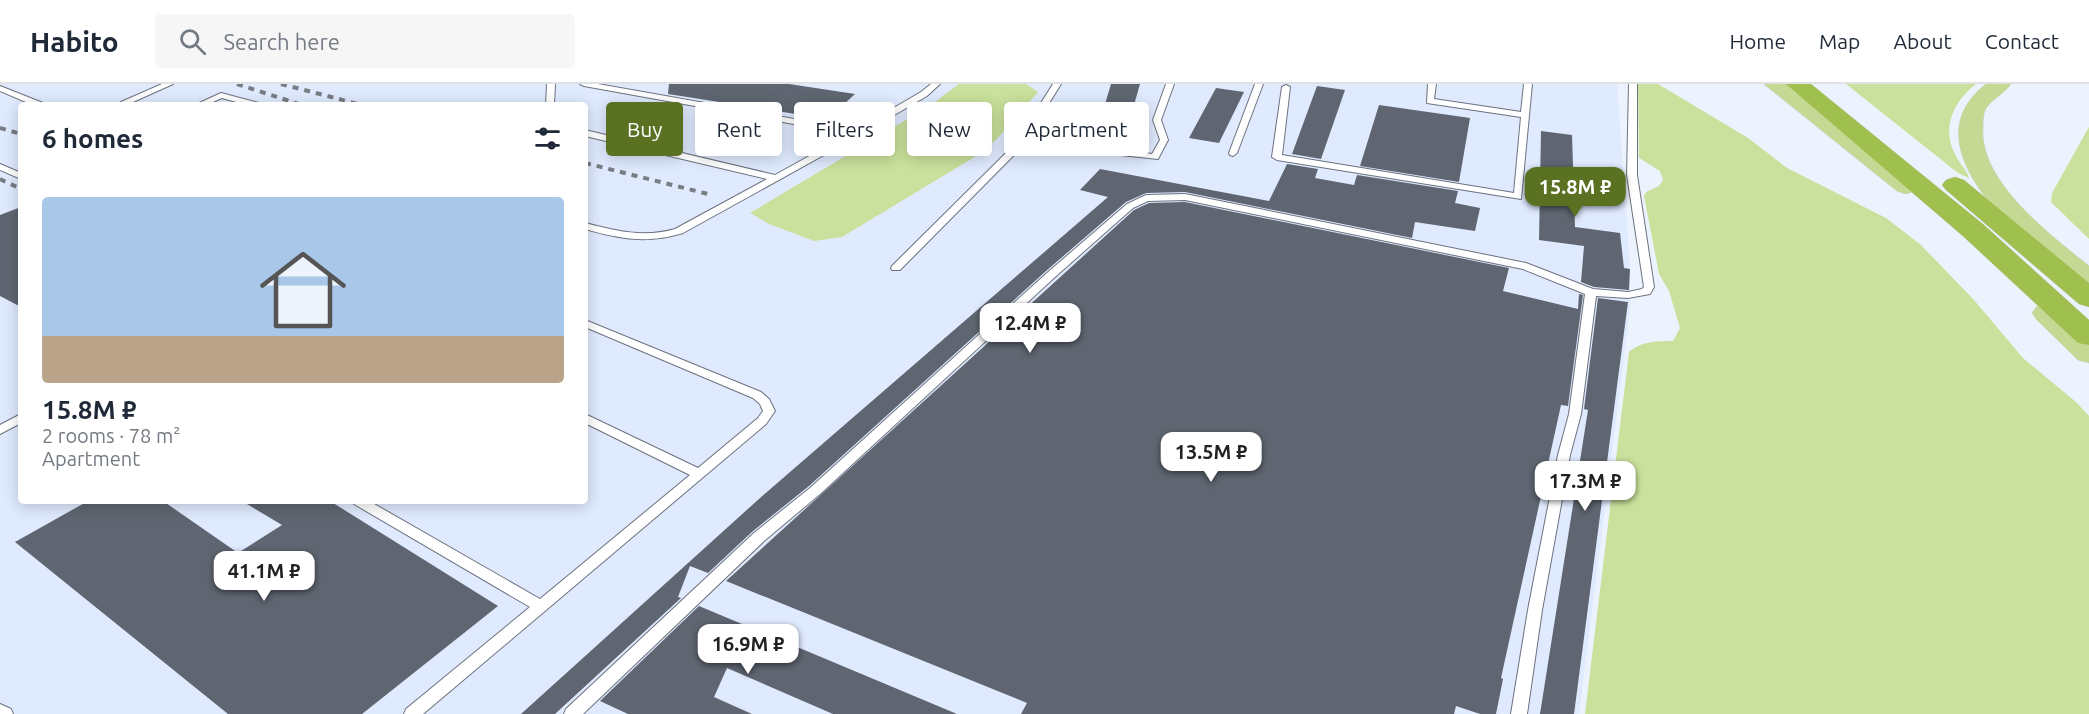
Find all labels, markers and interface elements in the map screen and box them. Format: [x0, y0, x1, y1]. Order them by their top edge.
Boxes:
search box [155, 14, 575, 68]
icon: search [176, 25, 209, 58]
text: Habito [30, 26, 119, 57]
text: Search here [224, 29, 340, 54]
text: Home [1729, 29, 1786, 53]
text: Map [1819, 29, 1860, 53]
text: About [1893, 29, 1952, 53]
text: Contact [1985, 29, 2059, 53]
chip: Buy [606, 102, 683, 156]
chip: Rent [695, 102, 782, 156]
chip: Filters [794, 102, 895, 156]
chip: New [907, 102, 992, 156]
chip: Apartment [1004, 102, 1149, 156]
icon: filters [531, 122, 564, 155]
text: 6 homes [42, 124, 143, 153]
pin: 15.8M ₽ [1520, 167, 1630, 218]
text: 15.8M ₽ [1539, 175, 1611, 198]
icon: home [249, 236, 357, 344]
pin: 12.4M ₽ [975, 303, 1085, 354]
text: 12.4M ₽ [994, 311, 1066, 334]
text: 15.8M ₽ [42, 395, 136, 424]
text: 2 rooms · 78 m² [42, 424, 180, 447]
pin: 13.5M ₽ [1156, 432, 1266, 483]
text: 13.5M ₽ [1175, 440, 1247, 463]
text: Apartment [42, 447, 140, 470]
pin: 17.3M ₽ [1530, 461, 1640, 512]
text: 17.3M ₽ [1549, 469, 1621, 492]
pin: 41.1M ₽ [209, 551, 319, 602]
text: 41.1M ₽ [228, 559, 300, 582]
pin: 16.9M ₽ [693, 624, 803, 675]
text: 16.9M ₽ [712, 632, 784, 655]

